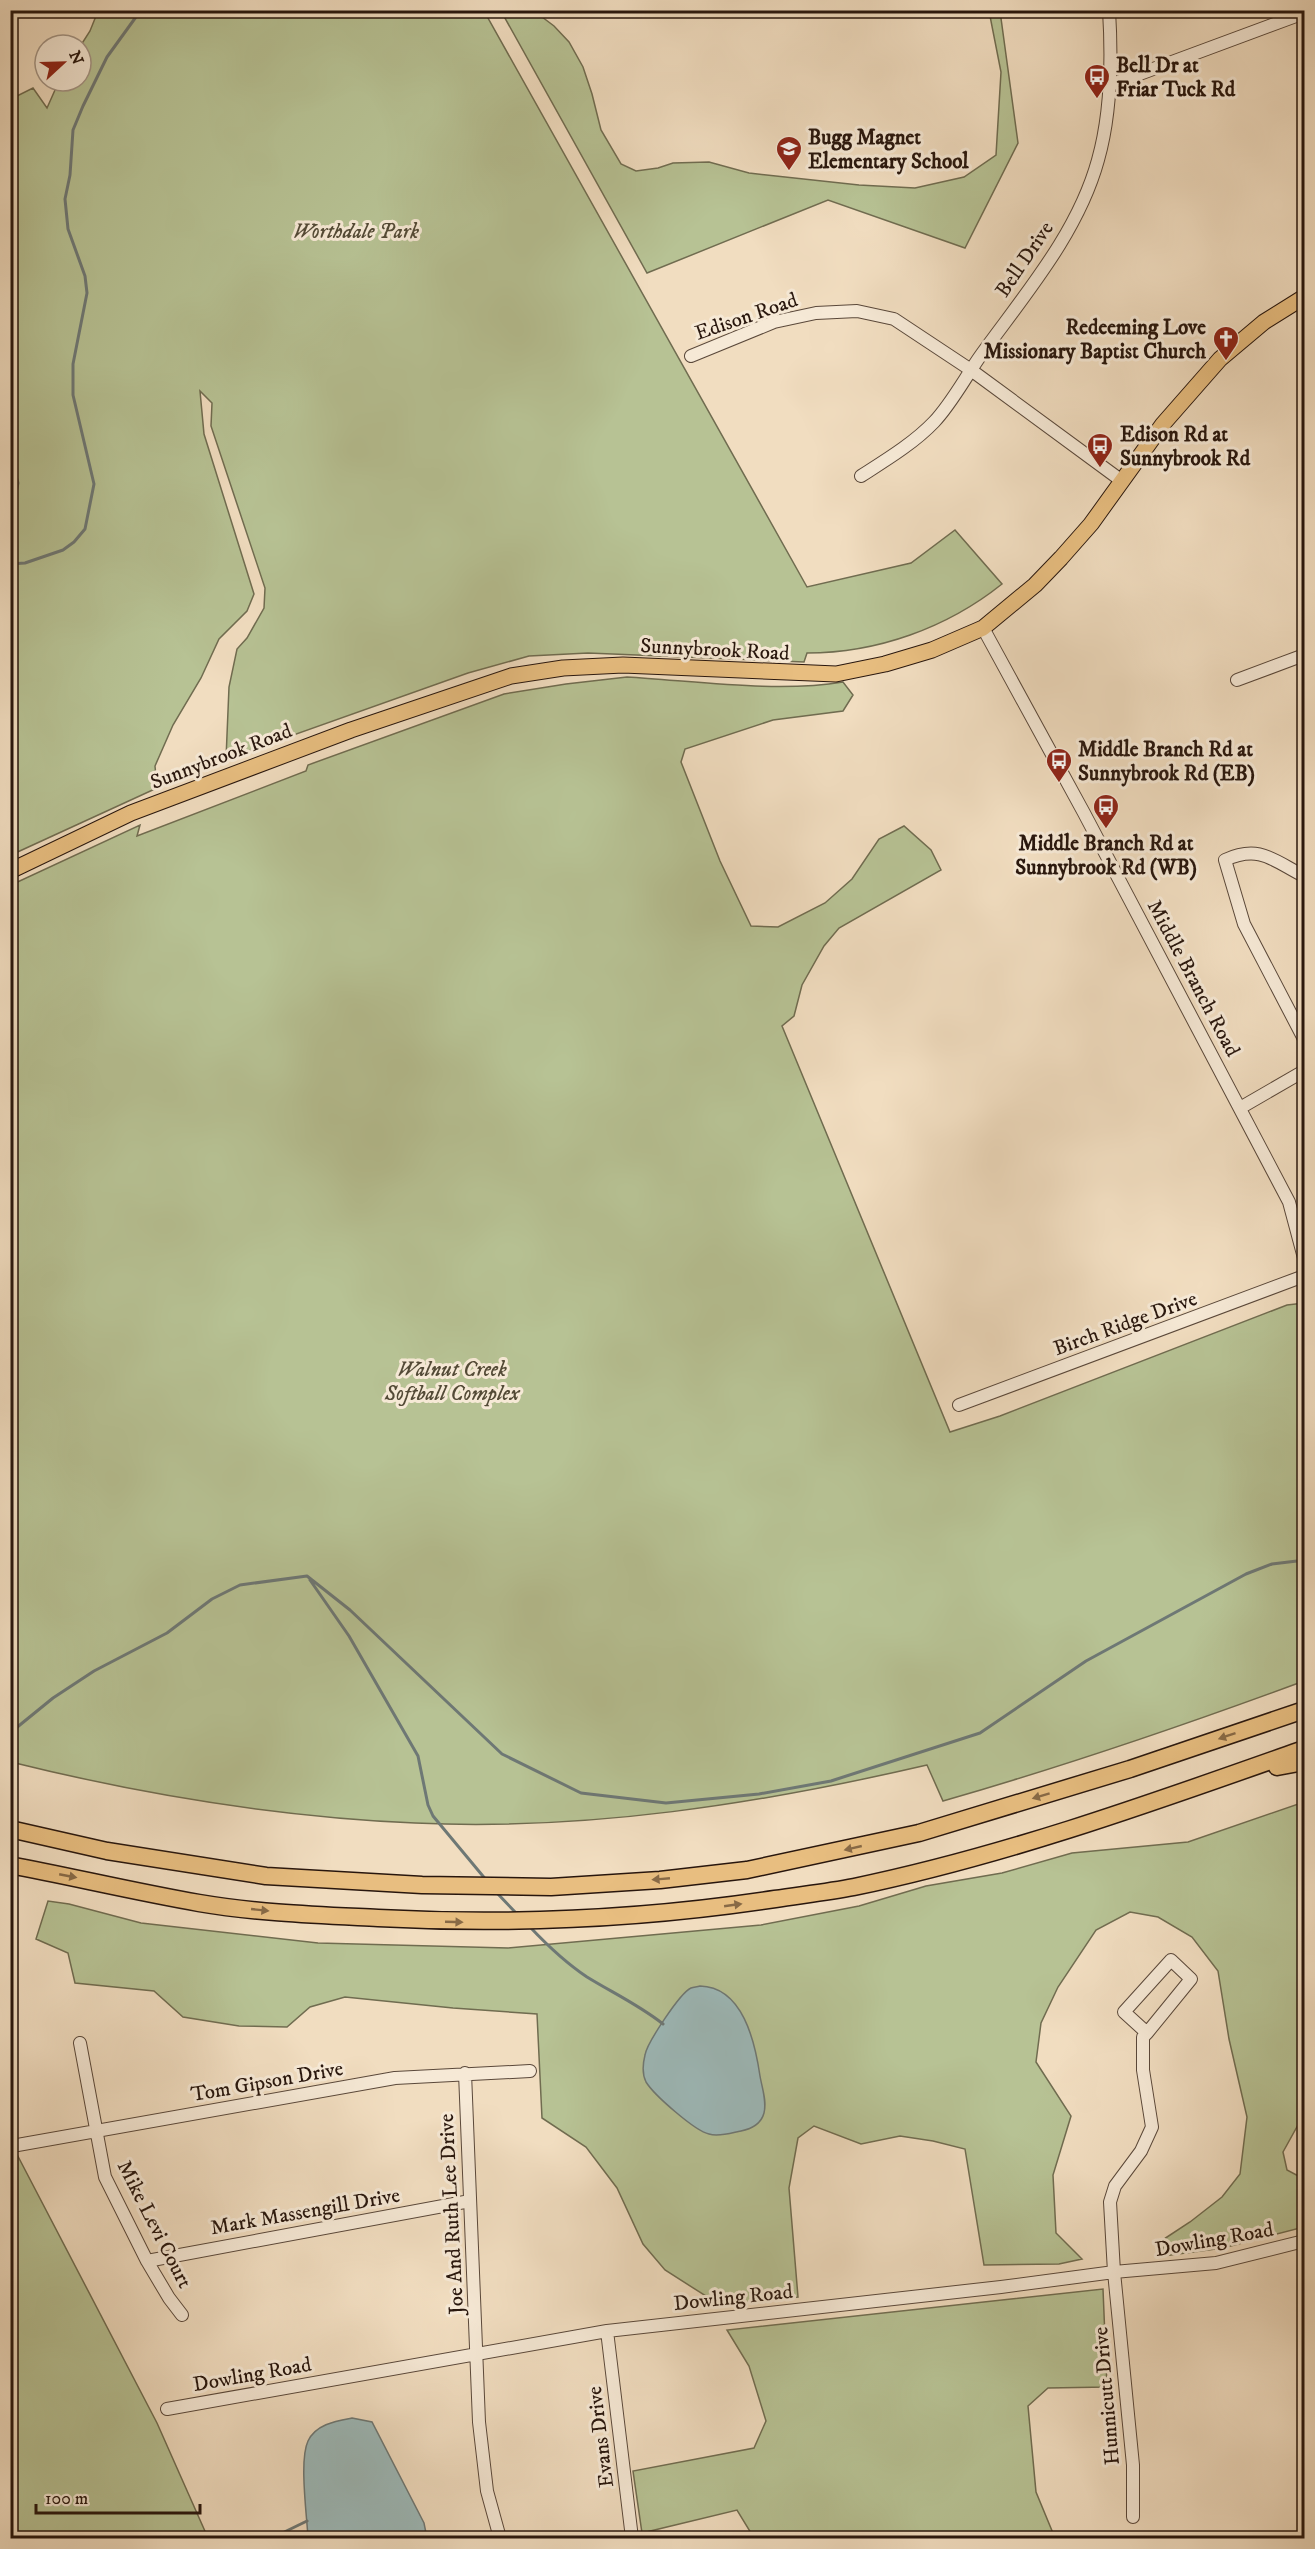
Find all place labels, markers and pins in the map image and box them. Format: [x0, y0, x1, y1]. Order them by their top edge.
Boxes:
place label: Bell Dr at Friar Tuck Rd [1116, 53, 1236, 103]
bus stop icon: Bell Dr at Friar Tuck Rd [1082, 62, 1112, 100]
place label: Bugg Magnet Elementary School [808, 125, 969, 175]
school or university icon: Bugg Magnet Elementary School [774, 134, 804, 172]
place label: Redeeming Love Missionary Baptist Church [984, 315, 1207, 365]
church icon: Redeeming Love Missionary Baptist Church [1211, 324, 1241, 362]
place label: Edison Rd at Sunnybrook Rd [1120, 422, 1251, 472]
bus stop icon: Edison Rd at Sunnybrook Rd [1085, 431, 1115, 469]
place label: Middle Branch Rd at Sunnybrook Rd (EB) [1078, 737, 1255, 787]
bus stop icon: Middle Branch Rd at Sunnybrook Rd (EB) [1044, 746, 1074, 784]
bus stop icon: Middle Branch Rd at Sunnybrook Rd (WB) [1091, 792, 1121, 830]
place label: Middle Branch Rd at Sunnybrook Rd (WB) [1015, 831, 1197, 881]

